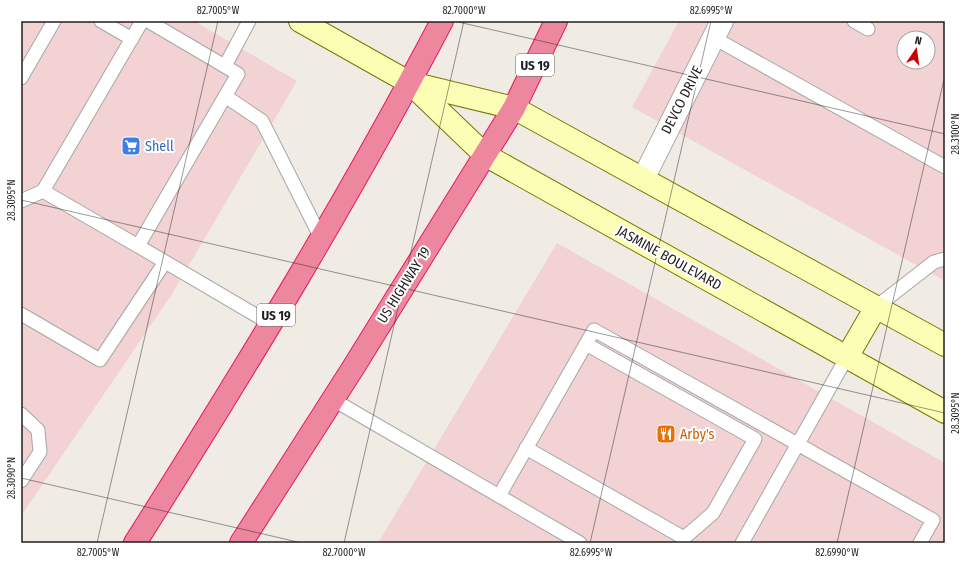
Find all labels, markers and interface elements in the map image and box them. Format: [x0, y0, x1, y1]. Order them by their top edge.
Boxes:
text: 82.7005°W [197, 5, 240, 17]
text: 82.7000°W [442, 5, 486, 17]
text: 82.6995°W [690, 5, 733, 17]
north arrow [896, 30, 936, 70]
text: N [913, 34, 923, 48]
road number: US 19 [516, 54, 554, 76]
street label: DEVCO DRIVE [658, 63, 707, 137]
text: 28.3100°N [950, 114, 962, 154]
supermarket icon: Shell [120, 135, 142, 157]
place label: Shell [145, 138, 174, 155]
text: 28.3095°N [6, 179, 18, 221]
street label: JASMINE BOULEVARD [614, 222, 724, 294]
street label: US HIGHWAY 19 [374, 244, 434, 326]
road number: US 19 [257, 304, 295, 326]
text: 28.3095°N [950, 392, 962, 434]
restaurant icon: Arby's [655, 423, 677, 445]
place label: Arby's [680, 426, 715, 443]
text: 28.3090°N [6, 457, 18, 499]
text: 82.7005°W [77, 547, 120, 559]
text: 82.7000°W [322, 547, 366, 559]
text: 82.6995°W [570, 547, 613, 559]
text: 82.6990°W [815, 547, 859, 559]

